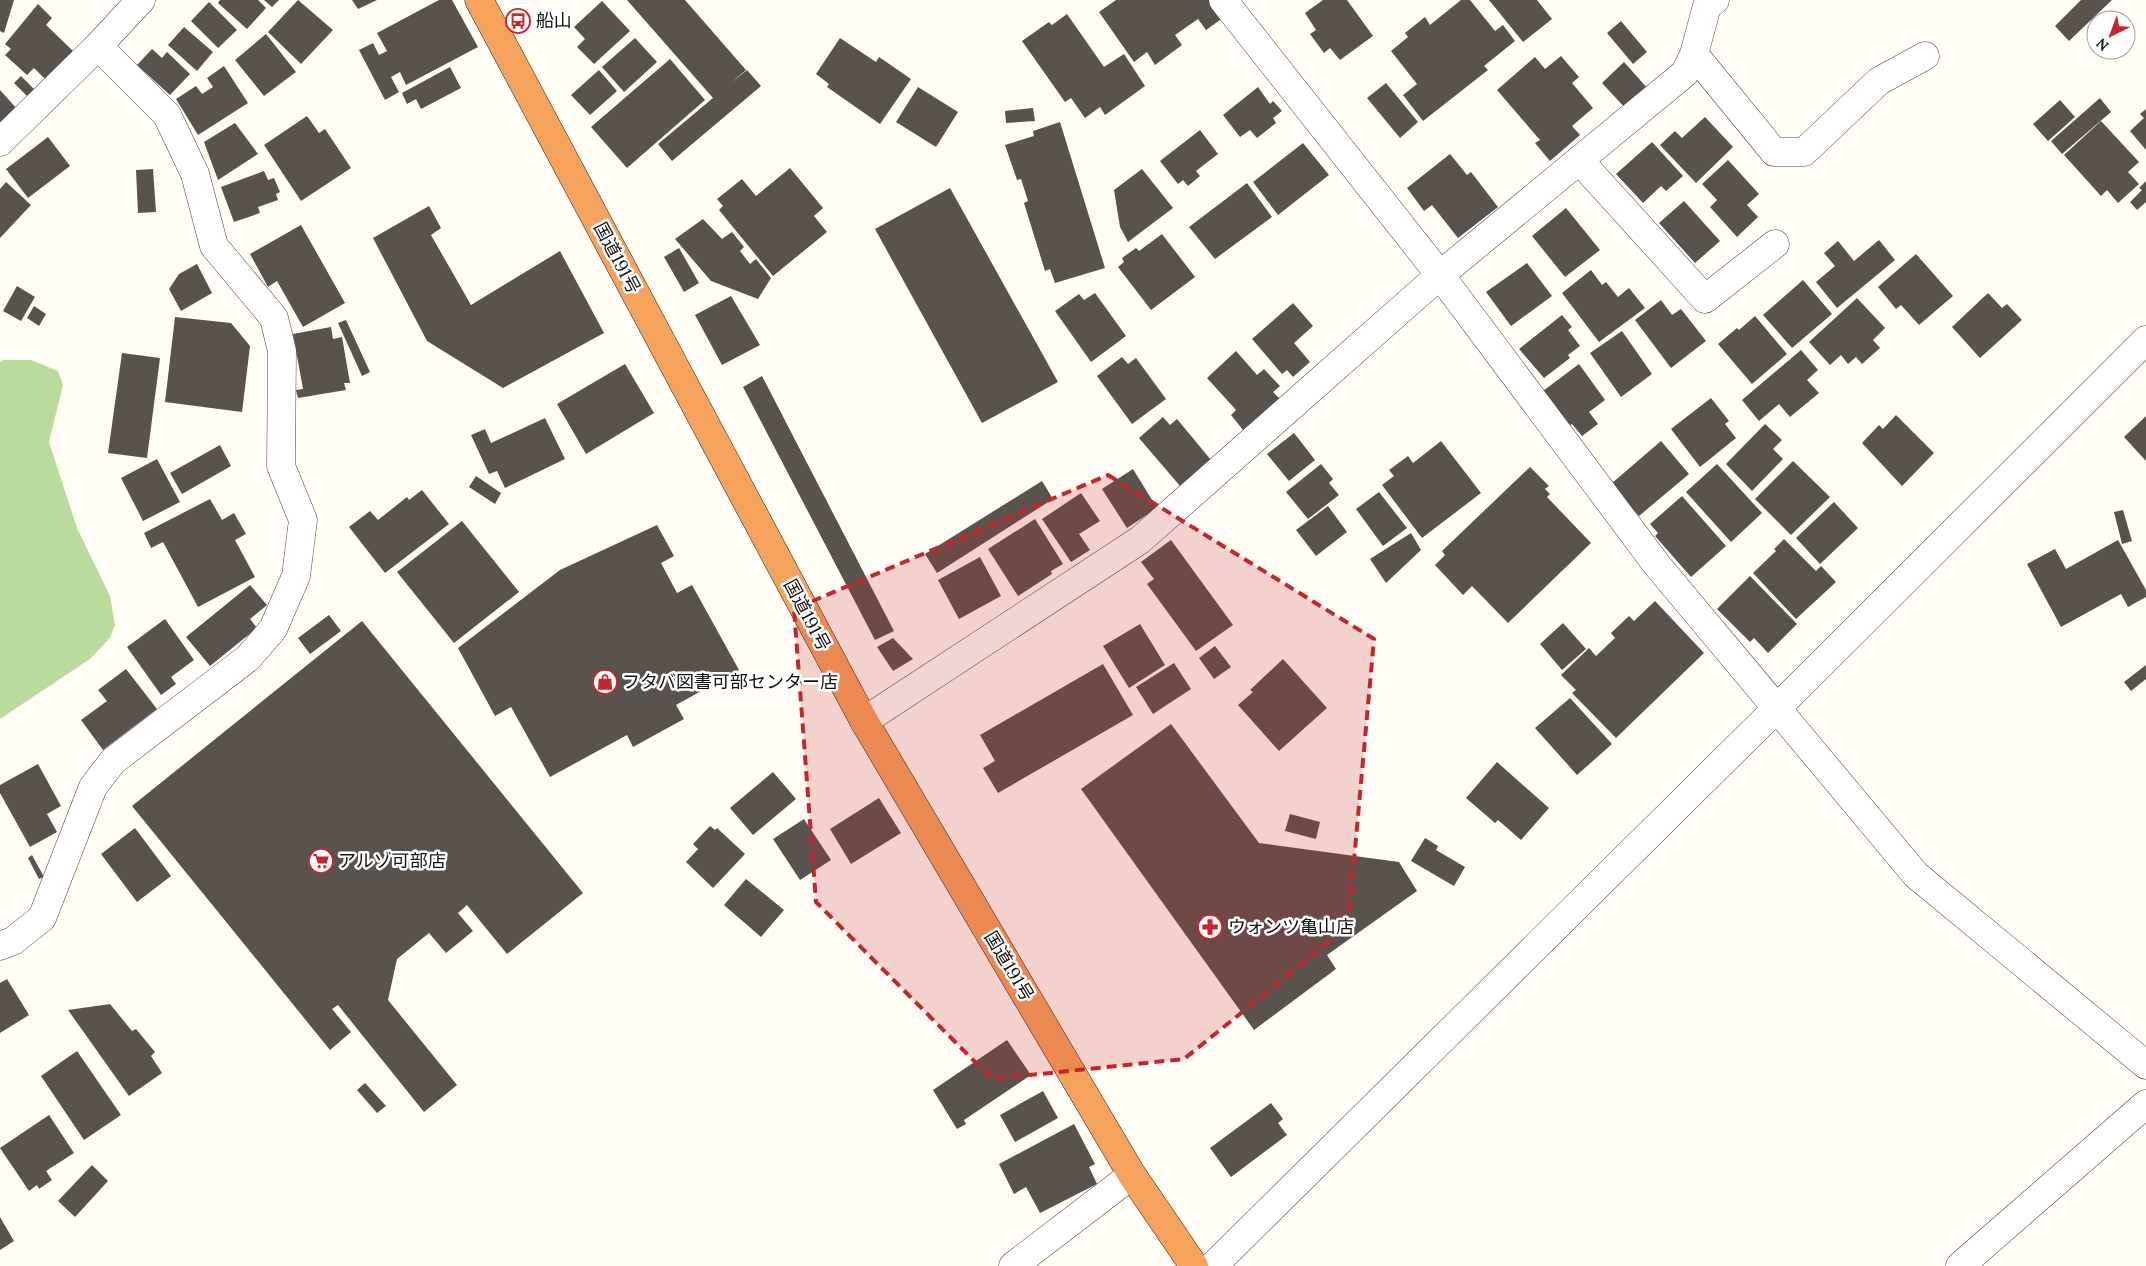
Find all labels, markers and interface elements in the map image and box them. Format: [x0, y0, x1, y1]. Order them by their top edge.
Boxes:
bus stop icon: 船山 [505, 8, 531, 34]
place label: 船山 [536, 9, 572, 32]
north arrow [2086, 10, 2136, 60]
text: N [2092, 34, 2112, 55]
street label: 国道191号 [589, 218, 646, 297]
street label: 国道191号 [779, 575, 836, 654]
shop icon: フタバ図書可部センター店 [592, 669, 618, 695]
place label: フタバ図書可部センター店 [622, 670, 838, 693]
supermarket icon: アルゾ可部店 [308, 848, 334, 874]
place label: アルゾ可部店 [338, 849, 446, 872]
pharmacy icon: ウォンツ亀山店 [1197, 914, 1223, 940]
place label: ウォンツ亀山店 [1228, 915, 1354, 938]
street label: 国道191号 [980, 927, 1039, 1005]

